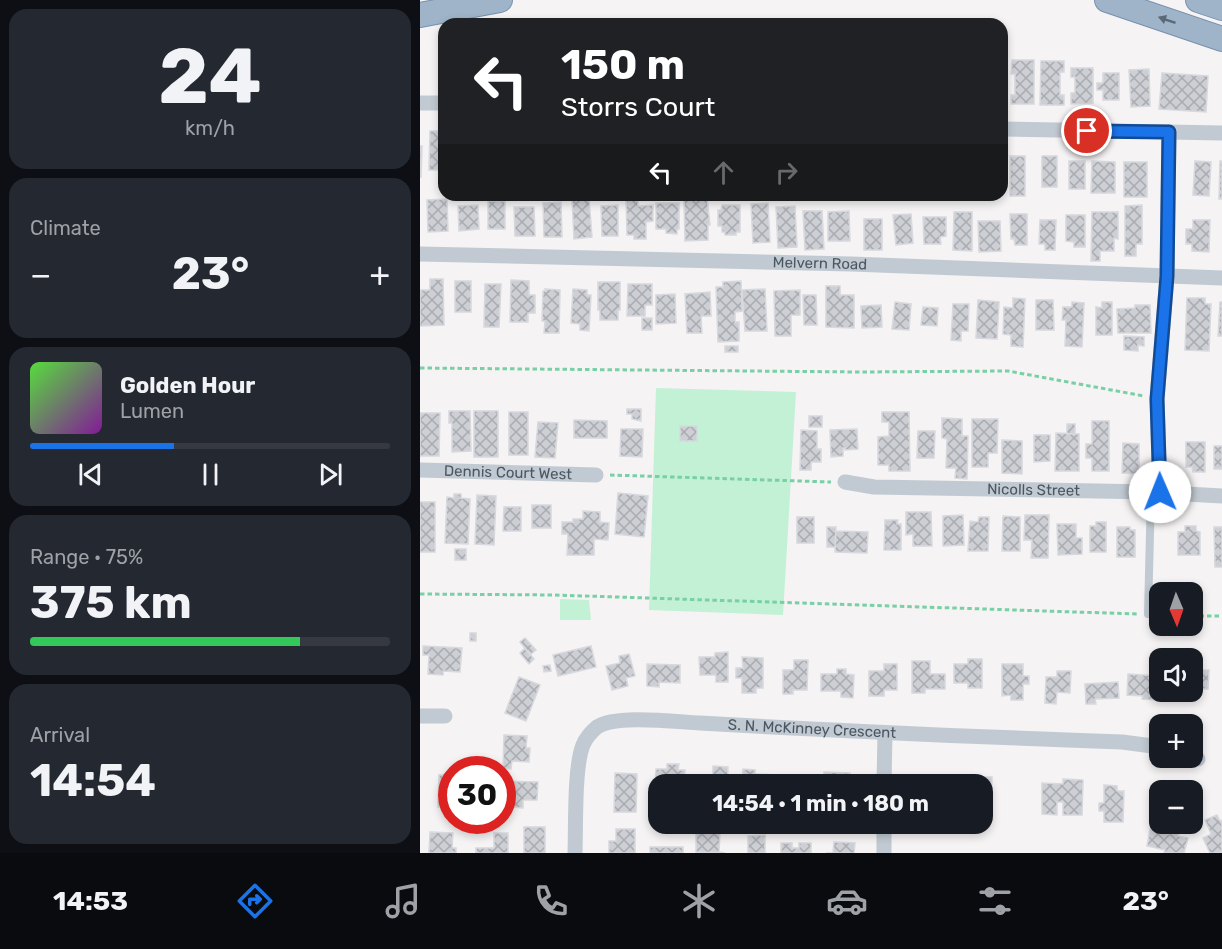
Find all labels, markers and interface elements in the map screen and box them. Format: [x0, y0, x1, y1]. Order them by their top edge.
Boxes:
one-way arrow [1158, 15, 1176, 25]
text: 24 [158, 30, 262, 123]
text: 150 m [561, 40, 685, 90]
icon: left [462, 42, 540, 120]
text: Storrs Court [561, 91, 715, 123]
pin [1061, 105, 1112, 156]
icon: arrive [1070, 114, 1103, 147]
text: km/h [185, 116, 235, 140]
icon: left [644, 156, 677, 189]
icon: ahead [707, 156, 740, 189]
icon: right [770, 156, 803, 189]
text: Climate [30, 216, 101, 240]
text: 23° [172, 247, 249, 300]
street label: Melvern Road [772, 253, 867, 274]
text: − [30, 255, 51, 294]
text: + [369, 255, 390, 294]
text: Golden Hour [120, 372, 255, 399]
text: Lumen [120, 399, 184, 423]
icon: previous [74, 458, 107, 491]
icon: pause [194, 458, 227, 491]
icon: next [314, 458, 347, 491]
position arrow [1128, 460, 1192, 524]
street label: Dennis Court West [444, 462, 572, 483]
street label: Nicolls Street [987, 480, 1080, 500]
text: Range · 75% [30, 545, 143, 569]
text: 375 km [30, 576, 192, 629]
north arrow [1149, 582, 1203, 636]
map controls [1149, 582, 1203, 834]
button: sound [1149, 648, 1203, 702]
button: + [1149, 714, 1203, 768]
street label: S. N. McKinney Crescent [727, 716, 897, 742]
text: Arrival [30, 723, 90, 747]
text: 14:54 [30, 754, 156, 807]
speed limit sign: 30 [438, 756, 516, 834]
button: − [1149, 780, 1203, 834]
text: 14:54 · 1 min · 180 m [712, 790, 929, 817]
icon: directions [234, 880, 276, 922]
icon: music [382, 880, 424, 922]
icon: phone [530, 880, 572, 922]
icon: climate [678, 880, 720, 922]
icon: car [826, 880, 868, 922]
icon: filters [974, 880, 1016, 922]
text: 14:53 [53, 885, 128, 917]
text: 23° [1122, 885, 1169, 917]

